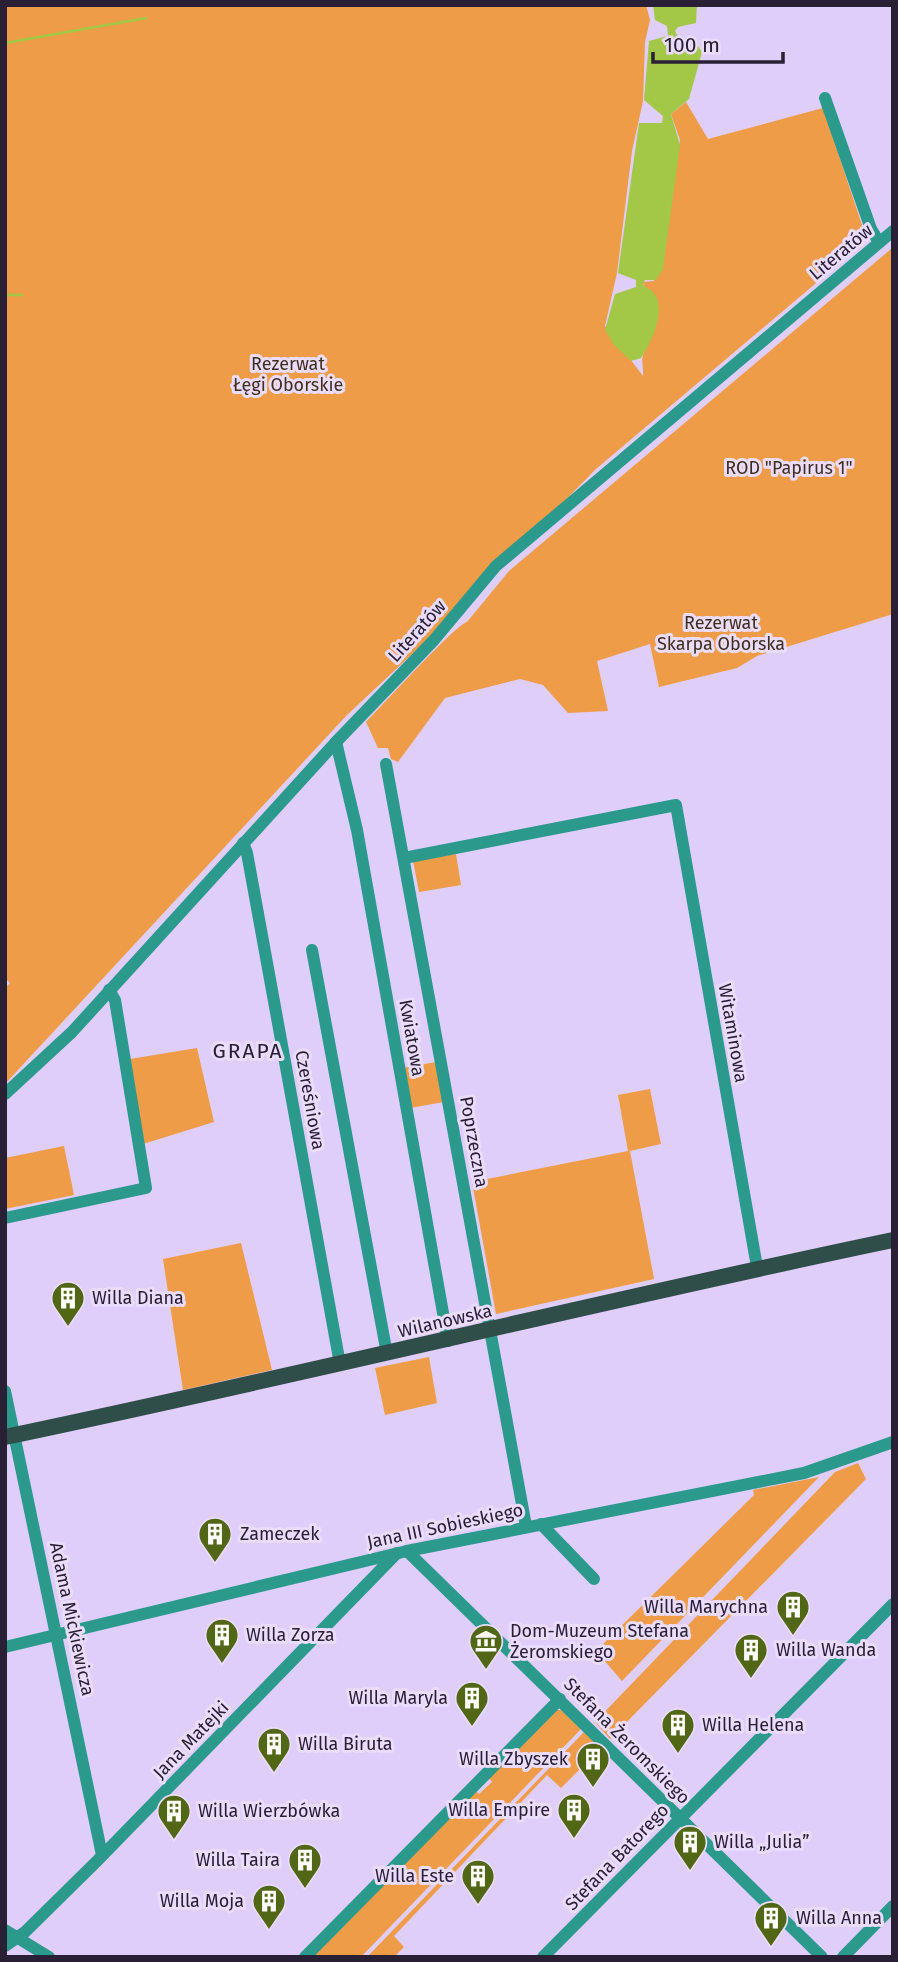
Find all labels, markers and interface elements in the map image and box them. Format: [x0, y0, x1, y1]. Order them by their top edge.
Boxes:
scale bar [653, 21, 782, 65]
text: 100 m [664, 32, 720, 58]
street label: Literatów [805, 219, 877, 285]
park label: Rezerwat Łęgi Oborskie [233, 353, 343, 396]
park label: ROD "Papirus 1" [725, 457, 853, 479]
street label: Literatów [383, 595, 451, 667]
park label: Rezerwat Skarpa Oborska [657, 612, 785, 655]
street label: Witaminowa [713, 982, 753, 1084]
street label: Kwiatowa [394, 998, 430, 1078]
district label: GRAPA [213, 1038, 283, 1064]
street label: Czereśniowa [290, 1048, 330, 1152]
street label: Poprzeczna [455, 1095, 493, 1189]
building icon: Willa Diana [49, 1279, 87, 1328]
place label: Willa Diana [92, 1287, 184, 1309]
street label: Wilanowska [396, 1299, 494, 1343]
street label: Jana III Sobieskiego [365, 1499, 525, 1553]
building icon: Zameczek [196, 1515, 234, 1564]
place label: Zameczek [240, 1523, 320, 1545]
street label: Adama Mickiewicza [45, 1540, 99, 1698]
building icon: Willa Marychna [774, 1588, 812, 1637]
place label: Willa Marychna [644, 1596, 768, 1618]
building icon: Willa Zorza [203, 1616, 241, 1665]
place label: Dom-Muzeum Stefana Żeromskiego [510, 1620, 689, 1663]
museum icon: Dom-Muzeum Stefana Żeromskiego [467, 1622, 505, 1671]
place label: Willa Zorza [246, 1624, 335, 1646]
building icon: Willa Wanda [732, 1631, 770, 1680]
place label: Willa Wanda [776, 1639, 876, 1661]
street label: Stefana Żeromskiego [559, 1673, 695, 1809]
building icon: Willa Maryla [453, 1679, 491, 1728]
place label: Willa Maryla [348, 1687, 448, 1709]
street label: Jana Matejki [149, 1697, 233, 1783]
building icon: Willa Helena [659, 1706, 697, 1755]
place label: Willa Helena [702, 1714, 804, 1736]
building icon: Willa Biruta [255, 1725, 293, 1774]
place label: Willa Biruta [298, 1733, 393, 1755]
building icon: Willa Zbyszek [574, 1740, 612, 1789]
place label: Willa Zbyszek [459, 1748, 569, 1770]
building icon: Willa Empire [555, 1791, 593, 1840]
building icon: Willa Wierzbówka [155, 1792, 193, 1841]
place label: Willa Empire [448, 1799, 550, 1821]
street label: Stefana Batorego [561, 1799, 673, 1915]
place label: Willa Wierzbówka [198, 1800, 340, 1822]
building icon: Willa „Julia” [671, 1823, 709, 1872]
place label: Willa „Julia” [714, 1831, 810, 1853]
building icon: Willa Taira [286, 1841, 324, 1890]
place label: Willa Taira [196, 1849, 280, 1871]
building icon: Willa Este [459, 1857, 497, 1906]
place label: Willa Este [375, 1865, 454, 1887]
building icon: Willa Moja [250, 1882, 288, 1931]
place label: Willa Moja [160, 1890, 244, 1912]
building icon: Willa Anna [752, 1899, 790, 1948]
place label: Willa Anna [796, 1907, 882, 1929]

